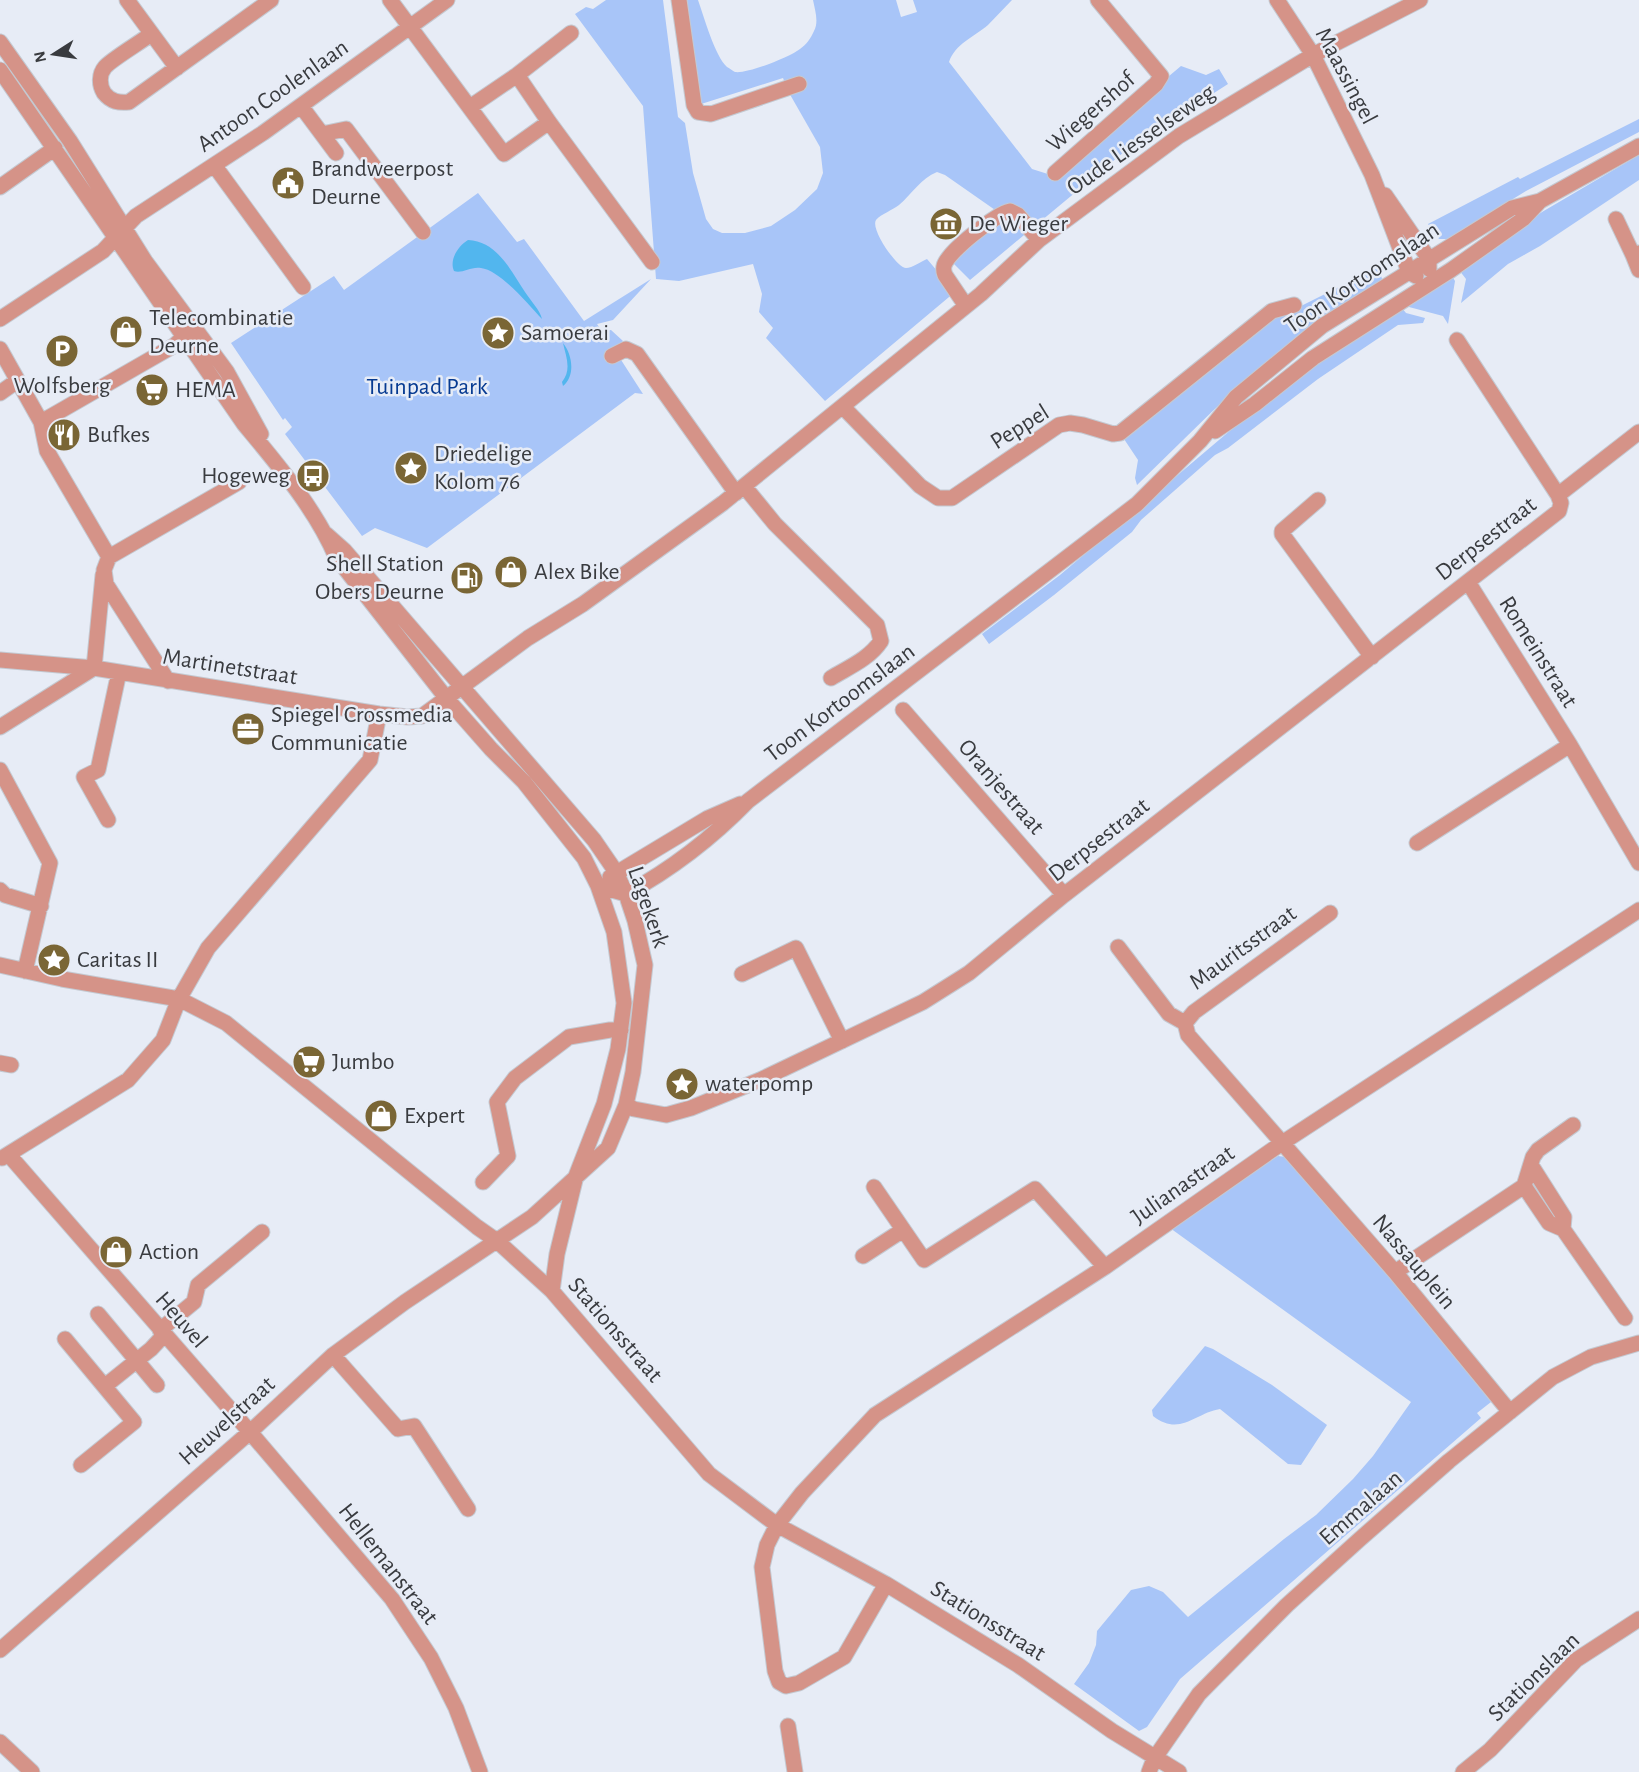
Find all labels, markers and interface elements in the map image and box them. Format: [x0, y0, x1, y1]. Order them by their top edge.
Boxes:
north arrow [24, 24, 84, 84]
street label: Maassingel [1311, 24, 1381, 128]
street label: Antoon Coolenlaan [193, 35, 353, 157]
text: N [31, 50, 49, 64]
street label: Wiegershof [1042, 66, 1141, 157]
street label: Oude Liesselseweg [1063, 80, 1220, 200]
place label: Brandweerpost Deurne [311, 157, 453, 209]
public building icon: Brandweerpost Deurne [270, 165, 306, 201]
museum icon: De Wieger [928, 206, 964, 242]
place label: De Wieger [969, 212, 1068, 236]
street label: Toon Kortoomslaan [1280, 218, 1444, 338]
place label: Telecombinatie Deurne [149, 306, 293, 358]
shop icon: Telecombinatie Deurne [108, 314, 144, 350]
place icon: Samoerai [480, 315, 516, 351]
place label: Samoerai [521, 321, 609, 345]
parking icon: Wolfsberg [44, 333, 80, 369]
supermarket icon: HEMA [134, 372, 170, 408]
place label: Wolfsberg [13, 374, 111, 398]
park label: Tuinpad Park [366, 375, 488, 399]
place label: HEMA [175, 378, 236, 402]
street label: Peppel [987, 400, 1053, 454]
restaurant icon: Bufkes [46, 417, 82, 453]
place label: Bufkes [87, 423, 150, 447]
place label: Driedelige Kolom 76 [434, 442, 532, 494]
place icon: Driedelige Kolom 76 [393, 450, 429, 486]
bus stop icon: Hogeweg [295, 458, 331, 494]
place label: Hogeweg [201, 464, 290, 488]
street label: Derpsestraat [1431, 492, 1541, 586]
place label: Shell Station Obers Deurne [315, 552, 444, 604]
shop icon: Alex Bike [493, 554, 529, 590]
fuel station icon: Shell Station Obers Deurne [449, 560, 485, 596]
place label: Alex Bike [534, 560, 620, 584]
street label: Romeinstraat [1494, 592, 1582, 712]
street label: Toon Kortoomslaan [761, 639, 919, 767]
street label: Martinetstraat [161, 645, 299, 690]
place label: Spiegel Crossmedia Communicatie [271, 703, 453, 755]
office icon: Spiegel Crossmedia Communicatie [230, 711, 266, 747]
street label: Oranjestraat [953, 735, 1049, 839]
street label: Derpsestraat [1044, 793, 1154, 887]
street label: Lagekerk [623, 863, 673, 951]
street label: Mauritsstraat [1185, 901, 1301, 995]
place icon: Caritas II [36, 942, 72, 978]
place label: Caritas II [77, 948, 158, 972]
supermarket icon: Jumbo [291, 1044, 327, 1080]
place label: Jumbo [332, 1050, 395, 1074]
place icon: waterpomp [664, 1066, 700, 1102]
place label: waterpomp [705, 1072, 813, 1096]
shop icon: Expert [363, 1098, 399, 1134]
place label: Expert [404, 1104, 465, 1128]
street label: Julianastraat [1127, 1141, 1239, 1229]
street label: Nassauplein [1368, 1210, 1460, 1314]
shop icon: Action [98, 1234, 134, 1270]
place label: Action [139, 1240, 199, 1264]
street label: Stationsstraat [563, 1273, 667, 1387]
street label: Heuvel [150, 1287, 212, 1353]
street label: Heuvelstraat [175, 1372, 280, 1470]
street label: Emmalaan [1315, 1466, 1407, 1550]
street label: Hellemanstraat [334, 1499, 443, 1629]
street label: Stationsstraat [926, 1576, 1050, 1666]
street label: Stationslaan [1484, 1628, 1584, 1726]

